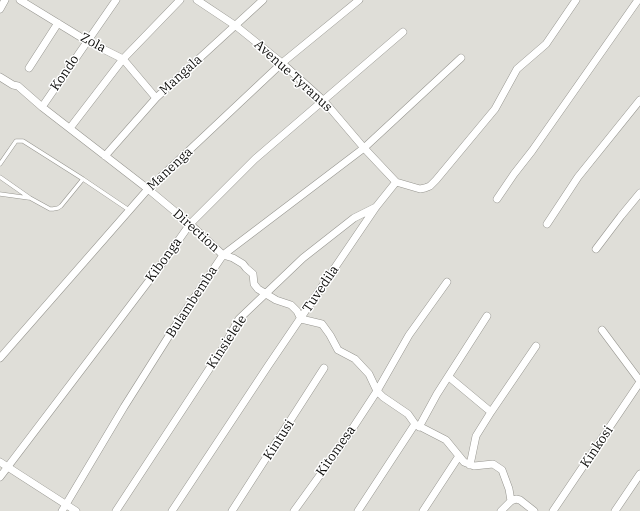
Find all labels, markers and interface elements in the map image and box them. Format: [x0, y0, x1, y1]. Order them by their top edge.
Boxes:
street label: Zola [78, 30, 108, 56]
street label: Avenue Tyranus [251, 37, 335, 115]
street label: Kondo [47, 52, 83, 94]
street label: Mangala [157, 52, 205, 98]
street label: Manenga [144, 144, 196, 194]
street label: Direction [170, 206, 222, 256]
street label: Kibonga [143, 235, 185, 285]
street label: Bulambemba [163, 263, 221, 341]
street label: Tuvedila [300, 263, 342, 315]
street label: Kinsielele [204, 312, 250, 372]
street label: Kintusi [260, 417, 298, 463]
street label: Kitomesa [313, 423, 359, 479]
street label: Kinkosi [577, 423, 617, 471]

